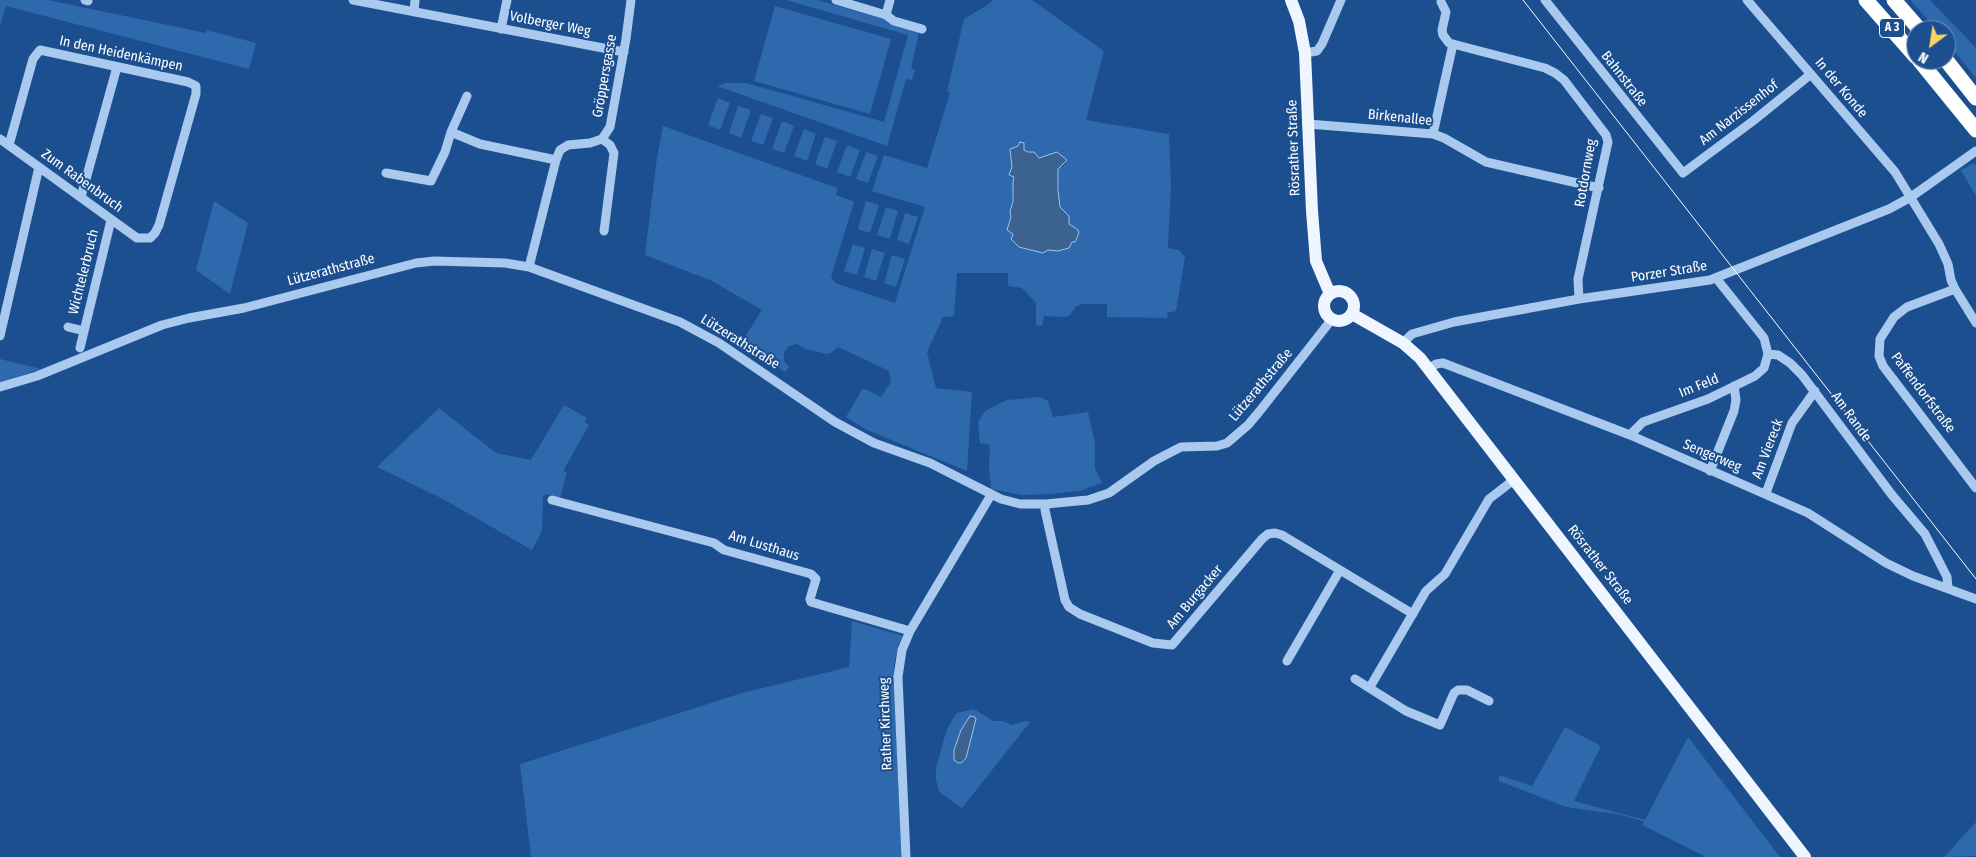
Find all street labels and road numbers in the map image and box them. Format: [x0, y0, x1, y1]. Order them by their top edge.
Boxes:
street label: Volberger Weg [508, 8, 592, 40]
road number: A 3 [1880, 18, 1904, 38]
street label: In den Heidenkämpen [58, 33, 184, 75]
street label: Gröppersgasse [589, 33, 621, 119]
street label: Bahnstraße [1597, 48, 1651, 110]
street label: In der Konde [1811, 55, 1871, 121]
street label: Am Narzissenhof [1696, 77, 1782, 149]
street label: Rösrather Straße [1284, 100, 1304, 196]
street label: Birkenallee [1367, 106, 1433, 130]
street label: Rotdornweg [1572, 138, 1600, 208]
street label: Zum Rabenbruch [38, 146, 126, 216]
street label: Wichtelerbruch [65, 228, 103, 316]
street label: Lützerathstraße [285, 250, 377, 290]
street label: Porzer Straße [1630, 258, 1708, 286]
street label: Lützerathstraße [697, 311, 783, 373]
street label: Lützerathstraße [1226, 345, 1296, 425]
street label: Paffendorfstraße [1887, 349, 1959, 437]
street label: Im Feld [1677, 370, 1721, 402]
street label: Am Rande [1827, 389, 1875, 445]
street label: Am Viereck [1749, 417, 1787, 481]
street label: Sengerweg [1680, 436, 1744, 476]
street label: Rösrather Straße [1564, 522, 1636, 608]
street label: Am Lusthaus [727, 527, 801, 565]
street label: Am Burgacker [1163, 562, 1227, 632]
street label: Rather Kirchweg [876, 677, 896, 771]

